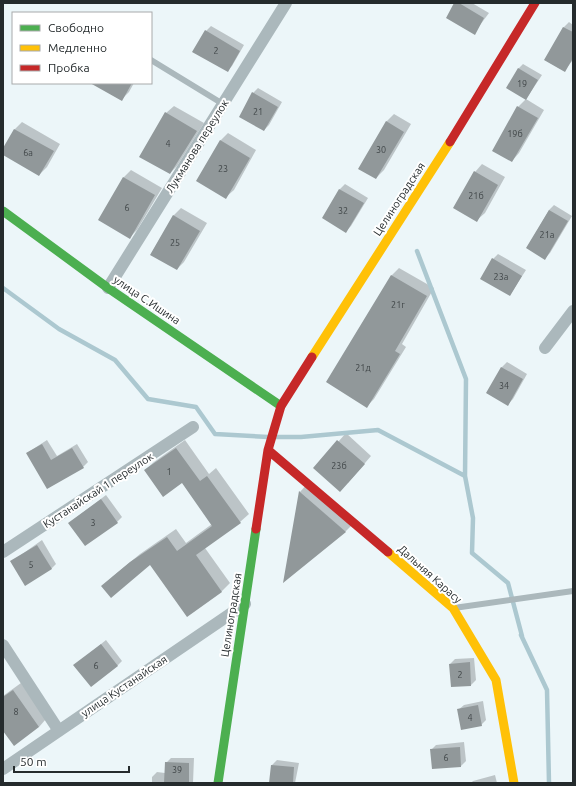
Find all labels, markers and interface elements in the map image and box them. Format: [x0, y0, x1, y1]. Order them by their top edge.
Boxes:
legend [12, 12, 152, 84]
text: Свободно [48, 21, 104, 34]
text: Медленно [48, 41, 107, 54]
house number: 2 [213, 46, 219, 56]
text: Пробка [48, 61, 90, 74]
house number: 19 [517, 79, 527, 89]
street label: Лукманова переулок [163, 97, 231, 195]
house number: 21 [253, 107, 263, 117]
house number: 19б [507, 129, 523, 139]
house number: 4 [165, 139, 171, 149]
house number: 30 [376, 145, 386, 155]
house number: 6а [23, 148, 33, 158]
street label: Целиноградская [371, 160, 427, 238]
house number: 23 [218, 164, 228, 174]
house number: 21б [468, 191, 484, 201]
house number: 6 [124, 203, 130, 213]
house number: 32 [338, 206, 348, 216]
house number: 21а [540, 230, 554, 240]
house number: 25 [170, 238, 180, 248]
house number: 23а [494, 272, 508, 282]
street label: улица С.Ишина [111, 273, 183, 327]
house number: 21г [391, 300, 405, 310]
house number: 21д [355, 363, 371, 373]
house number: 34 [499, 381, 509, 391]
street label: Кустанайскай 1 переулок [41, 450, 156, 530]
house number: 23б [331, 461, 347, 471]
house number: 1 [166, 467, 172, 477]
house number: 3 [90, 518, 96, 528]
street label: Дальняя Карасу [396, 542, 465, 606]
house number: 5 [28, 560, 34, 570]
street label: Целиноградская [218, 572, 244, 658]
street label: улица Кустанайская [79, 653, 169, 719]
house number: 6 [93, 661, 99, 671]
house number: 2 [457, 670, 463, 680]
house number: 8 [13, 707, 19, 717]
house number: 4 [467, 713, 473, 723]
scale bar [14, 748, 129, 774]
house number: 6 [443, 753, 449, 763]
text: 50 m [20, 755, 47, 768]
house number: 39 [172, 765, 182, 775]

